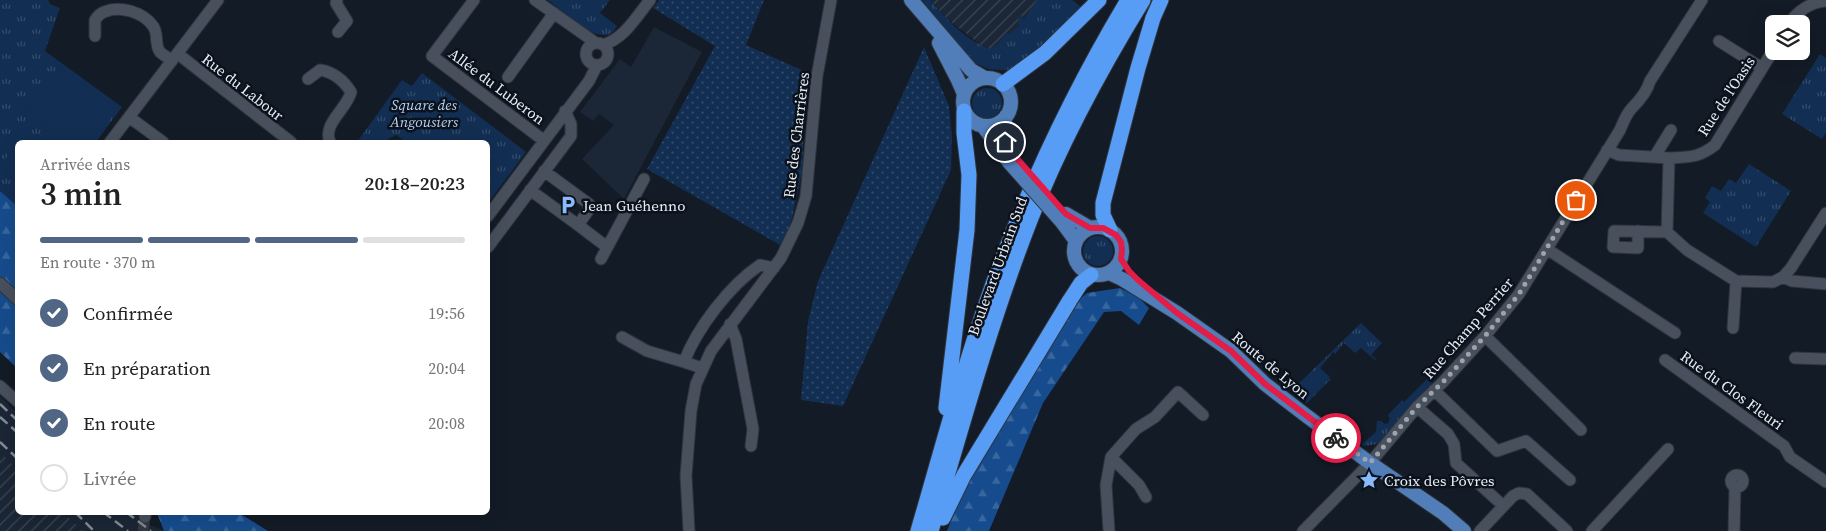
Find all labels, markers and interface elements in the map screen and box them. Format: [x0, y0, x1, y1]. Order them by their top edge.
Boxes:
map controls [1765, 15, 1810, 60]
button: layers [1765, 15, 1810, 60]
street label: Allée du Luberon [445, 43, 549, 129]
street label: Rue du Labour [198, 48, 289, 126]
street label: Rue de l'Oasis [1692, 52, 1760, 140]
street label: Rue des Charrières [778, 71, 814, 199]
park label: Square des Angousiers [389, 94, 459, 132]
pin [984, 121, 1026, 163]
icon: home [991, 128, 1019, 156]
text: Arrivée dans [40, 153, 130, 175]
text: 20:18–20:23 [365, 170, 465, 196]
text: 3 min [40, 172, 122, 216]
pin [1555, 179, 1597, 221]
icon: bag [1562, 186, 1590, 214]
street label: Boulevard Urbain Sud [962, 193, 1032, 338]
parking icon: Jean Guéhenno [557, 194, 579, 216]
place label: Jean Guéhenno [582, 195, 685, 216]
text: En route · 370 m [40, 251, 155, 273]
street label: Rue Champ Perrier [1418, 272, 1518, 383]
icon: check [40, 299, 68, 327]
text: Confirmée [83, 300, 173, 326]
text: 19:56 [428, 302, 465, 324]
street label: Route de Lyon [1228, 326, 1314, 404]
street label: Rue du Clos Fleuri [1676, 346, 1788, 434]
icon: check [40, 354, 68, 382]
text: En préparation [83, 355, 211, 381]
text: 20:04 [428, 357, 465, 379]
icon: check [40, 409, 68, 437]
text: En route [83, 410, 155, 436]
text: 20:08 [428, 412, 465, 434]
courier [1311, 413, 1361, 463]
icon: bike [1322, 424, 1350, 452]
text: Livrée [83, 465, 137, 491]
place icon: Croix des Pôvres [1358, 469, 1380, 491]
place label: Croix des Pôvres [1384, 470, 1495, 491]

